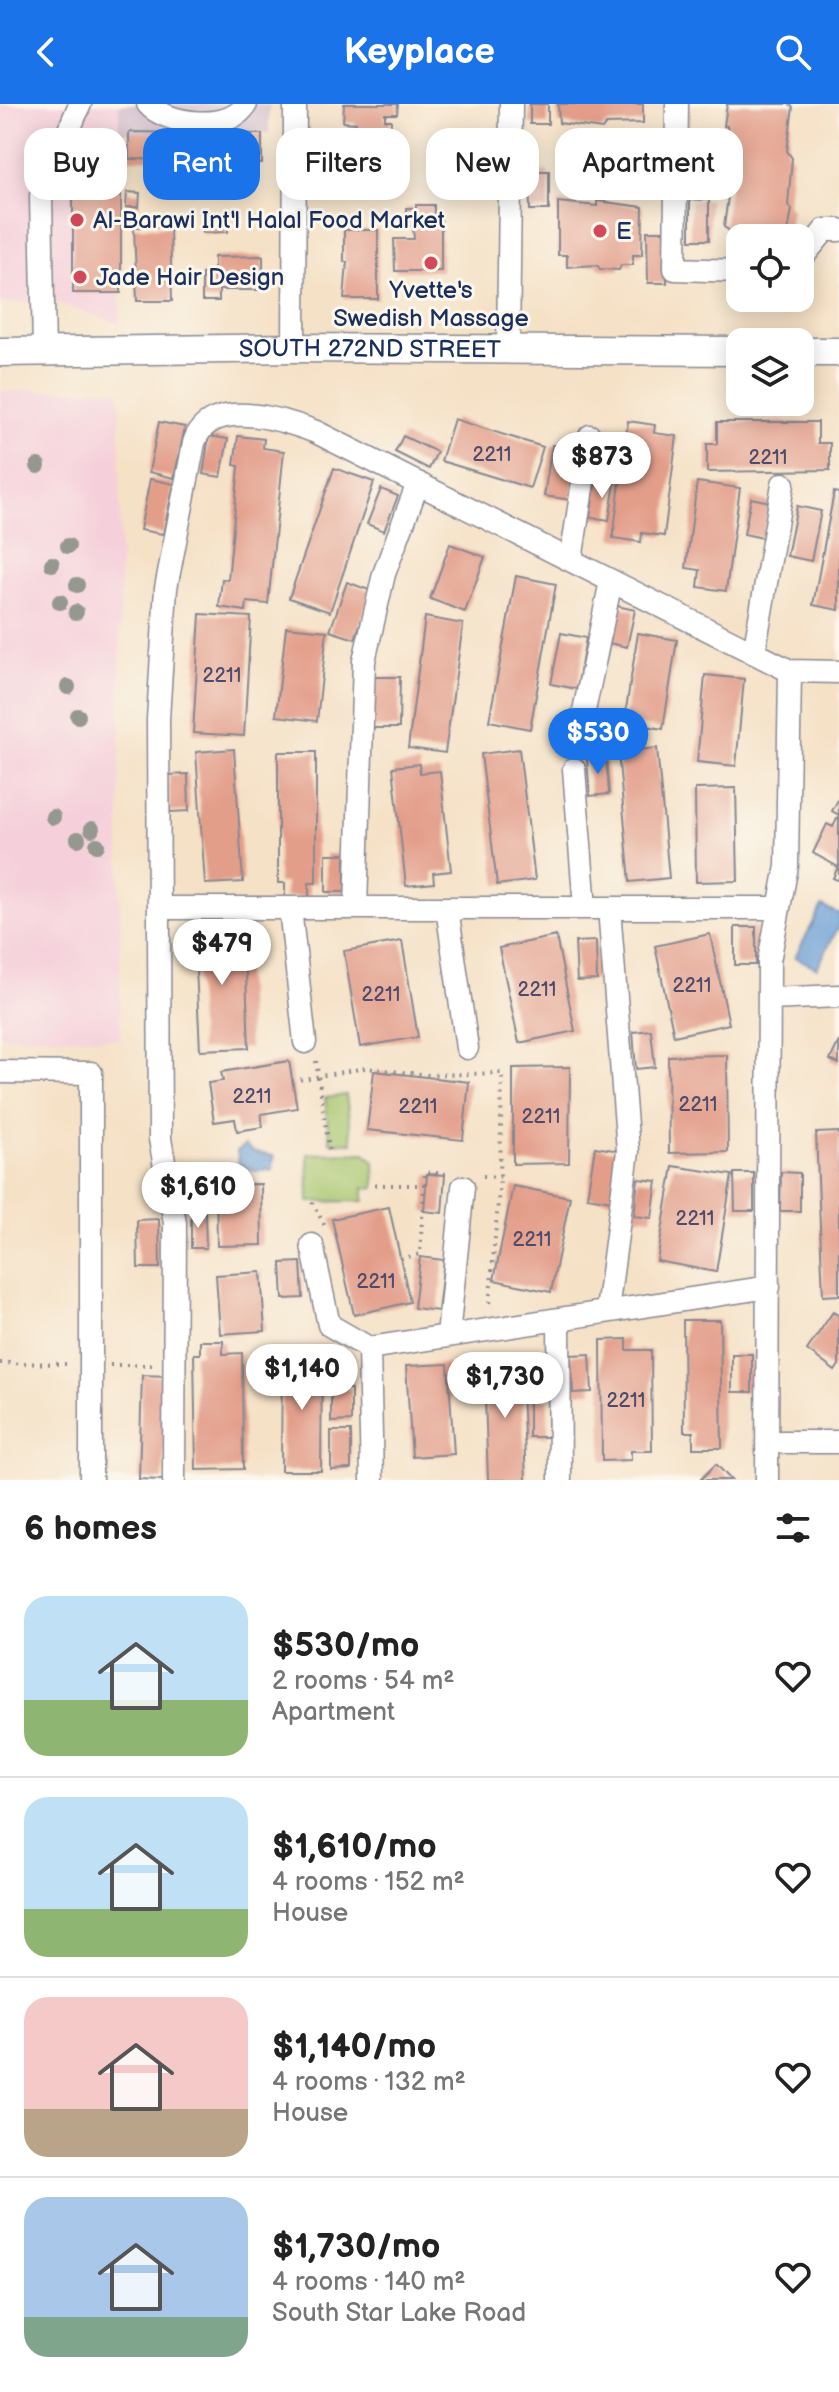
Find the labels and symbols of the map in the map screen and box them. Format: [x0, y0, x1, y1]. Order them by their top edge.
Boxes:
place label: Al-Barawi Int'l Halal Food Market [93, 206, 446, 235]
marker: Al-Barawi Int'l Halal Food Market [68, 211, 86, 229]
place label: E [616, 217, 632, 246]
marker: E [591, 222, 609, 240]
marker: Yvette's Swedish Massage [422, 254, 440, 272]
place label: Jade Hair Design [96, 263, 284, 292]
marker: Jade Hair Design [71, 268, 89, 286]
place label: Yvette's Swedish Massage [333, 276, 529, 333]
street label: SOUTH 272ND STREET [239, 334, 502, 364]
pin: $873 [555, 432, 649, 500]
house number: 2211 [473, 443, 511, 467]
house number: 2211 [749, 446, 787, 470]
house number: 2211 [203, 664, 241, 688]
pin: $530 [551, 708, 645, 776]
pin: $479 [175, 919, 269, 987]
house number: 2211 [673, 974, 711, 998]
house number: 2211 [518, 978, 556, 1002]
house number: 2211 [362, 983, 400, 1007]
house number: 2211 [233, 1085, 271, 1109]
house number: 2211 [679, 1093, 717, 1117]
house number: 2211 [399, 1095, 437, 1119]
house number: 2211 [522, 1105, 560, 1129]
pin: $1,610 [133, 1162, 263, 1230]
house number: 2211 [676, 1207, 714, 1231]
house number: 2211 [513, 1228, 551, 1252]
house number: 2211 [357, 1270, 395, 1294]
pin: $1,140 [237, 1344, 367, 1412]
pin: $1,730 [440, 1352, 570, 1420]
house number: 2211 [607, 1389, 645, 1413]

